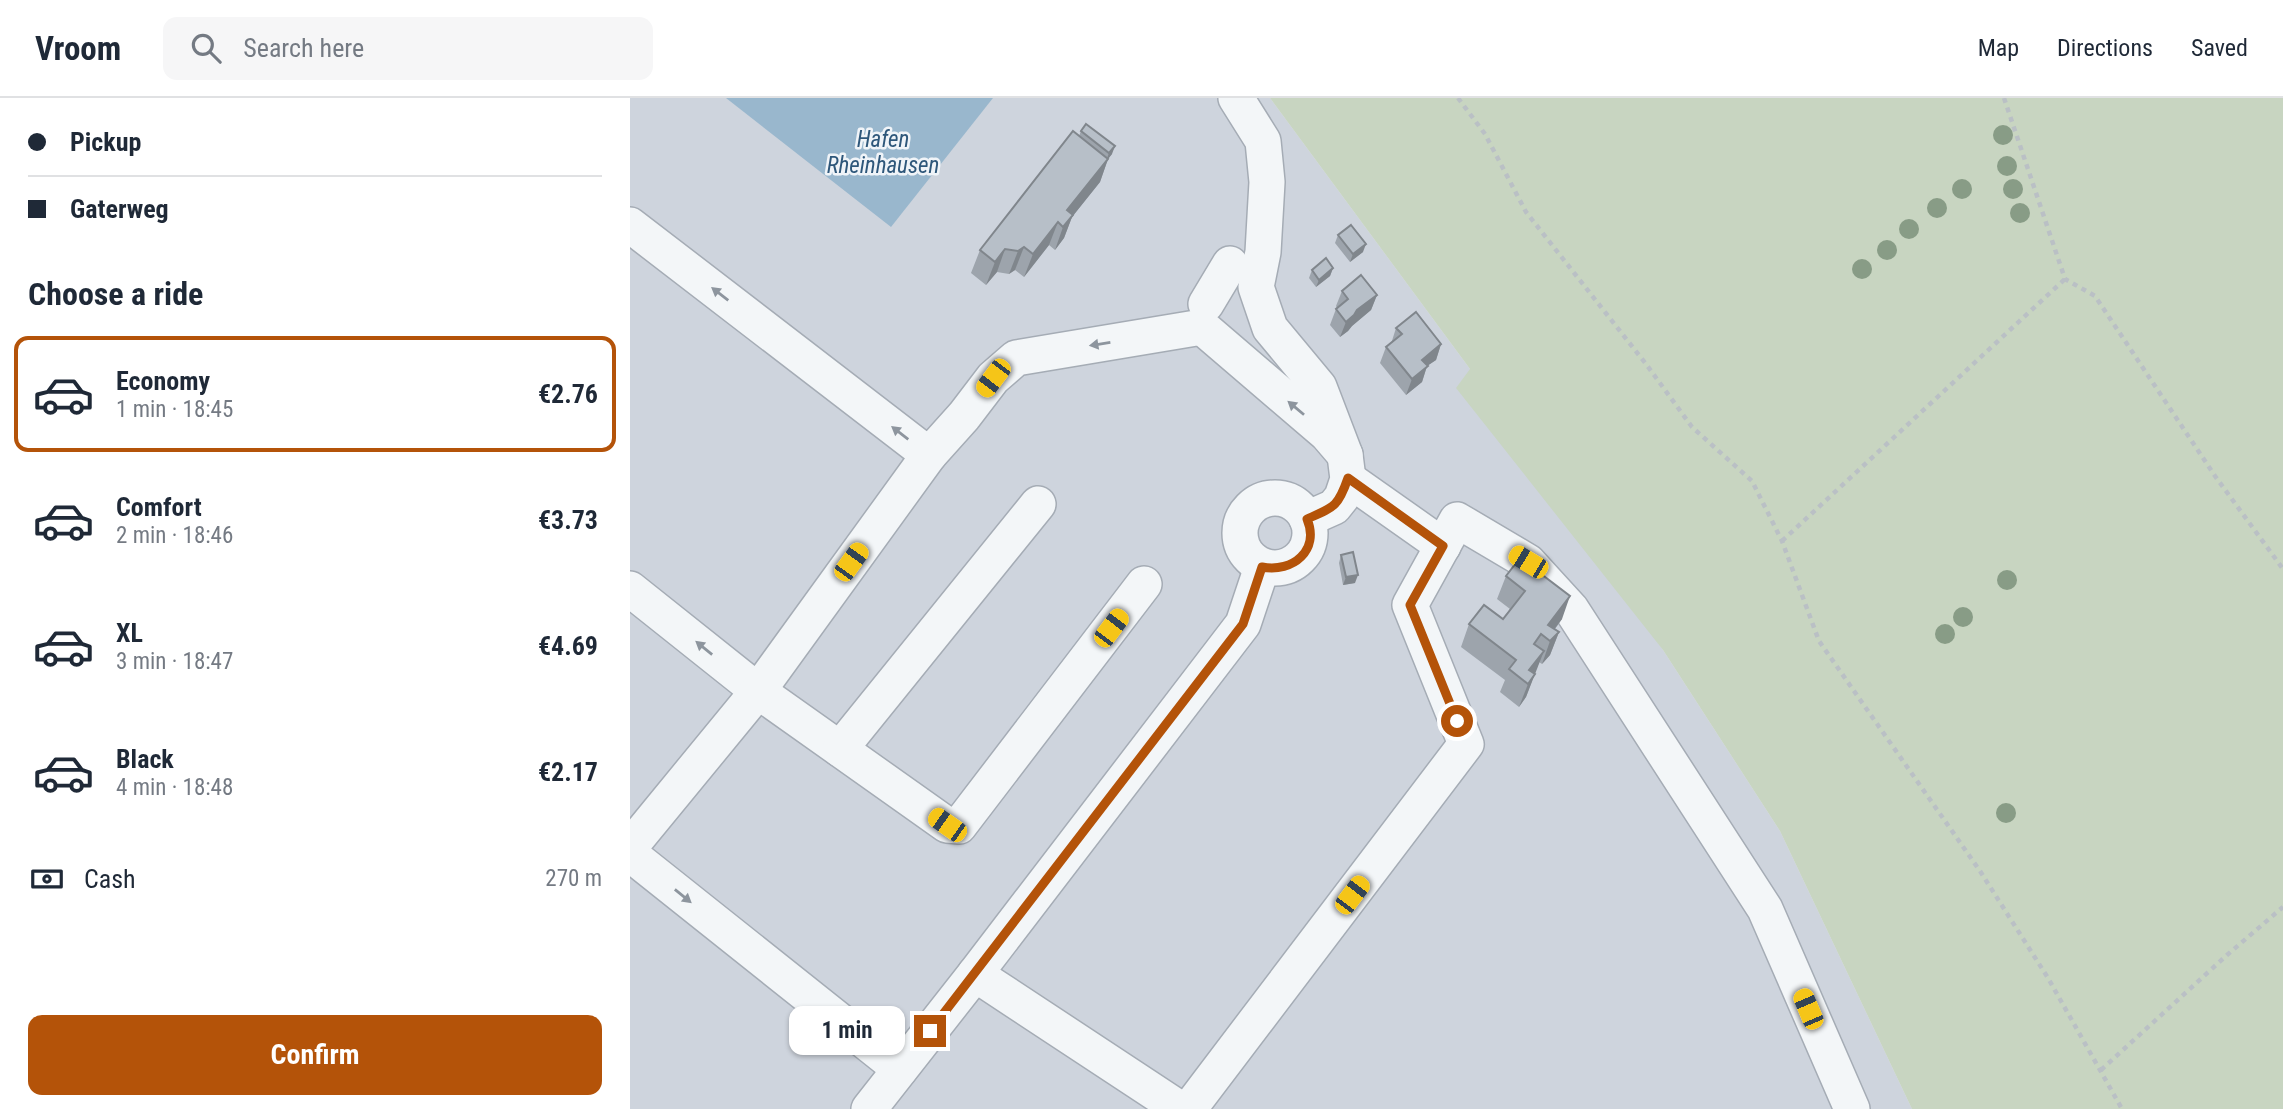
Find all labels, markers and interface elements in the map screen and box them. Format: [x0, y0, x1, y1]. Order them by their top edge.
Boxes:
search box [163, 17, 653, 80]
text: Vroom [35, 29, 121, 68]
icon: search [187, 29, 225, 67]
text: Search here [243, 33, 364, 63]
text: Map [1978, 34, 2019, 62]
text: Directions [2057, 34, 2153, 62]
text: Saved [2191, 34, 2248, 62]
water label: Hafen Rheinhausen [827, 126, 939, 179]
text: Pickup [70, 127, 141, 157]
text: Gaterweg [70, 194, 169, 224]
text: Choose a ride [28, 275, 203, 313]
one-way arrow [711, 287, 729, 301]
one-way arrow [1089, 339, 1111, 350]
car [972, 355, 1015, 401]
icon: car [32, 363, 95, 426]
text: Economy [116, 366, 210, 396]
text: €2.76 [538, 379, 598, 409]
text: 1 min · 18:45 [116, 396, 233, 423]
one-way arrow [1288, 401, 1305, 416]
one-way arrow [892, 425, 910, 440]
icon: car [32, 489, 95, 552]
text: Comfort [116, 492, 202, 522]
text: €3.73 [538, 505, 598, 535]
text: 2 min · 18:46 [116, 522, 233, 549]
car [831, 539, 872, 585]
car [1505, 542, 1552, 582]
car [1090, 605, 1133, 651]
icon: car [32, 615, 95, 678]
text: XL [116, 618, 143, 648]
text: €4.69 [538, 631, 598, 661]
one-way arrow [696, 641, 714, 656]
text: 3 min · 18:47 [116, 648, 233, 675]
route start [1441, 705, 1473, 737]
icon: car [32, 741, 95, 804]
text: Black [116, 744, 174, 774]
text: €2.17 [538, 757, 598, 787]
text: 4 min · 18:48 [116, 774, 233, 801]
car [924, 804, 971, 846]
icon: cash [28, 860, 66, 898]
text: Cash [84, 864, 136, 894]
text: 270 m [545, 865, 602, 892]
car [1331, 872, 1374, 918]
one-way arrow [674, 889, 692, 904]
car [1791, 986, 1826, 1032]
callout: 1 min [790, 1006, 906, 1056]
button: Confirm [28, 1015, 602, 1095]
route end [914, 1015, 946, 1047]
text: 1 min [821, 1017, 873, 1044]

